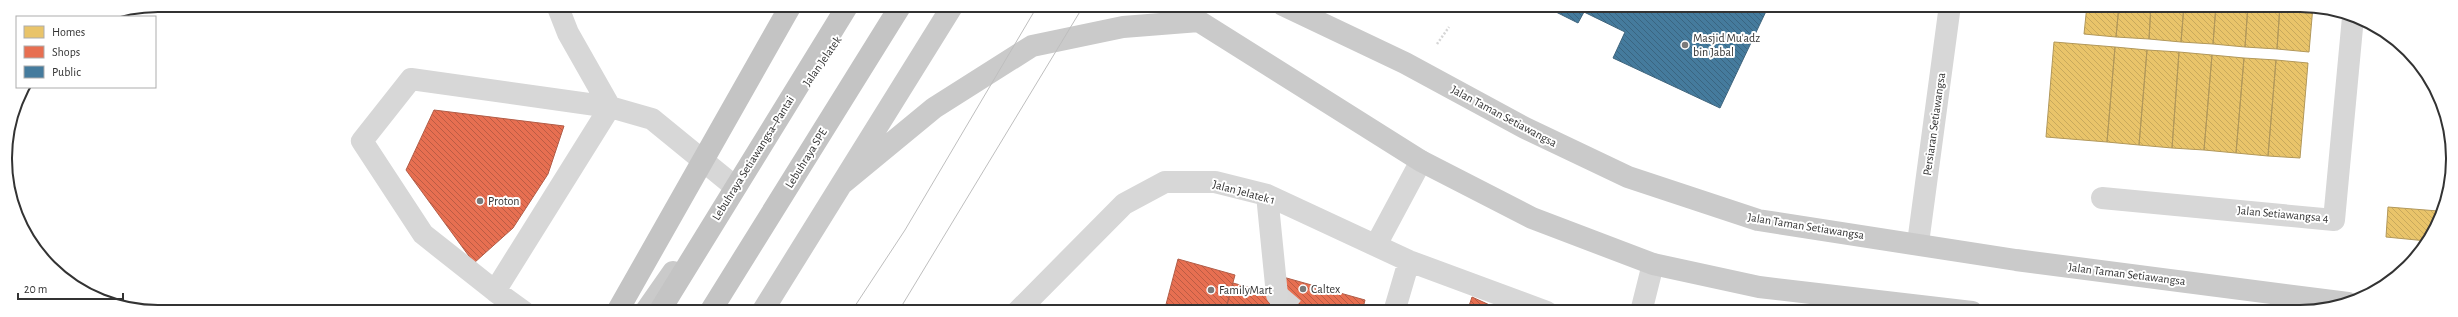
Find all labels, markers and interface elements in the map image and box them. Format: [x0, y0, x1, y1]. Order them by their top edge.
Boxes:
legend [16, 16, 156, 88]
text: Homes [52, 26, 85, 38]
place label: Masjid Mu'adz bin Jabal [1693, 32, 1760, 58]
street label: Jalan Jelatek [801, 33, 844, 88]
marker: Masjid Mu'adz bin Jabal [1680, 40, 1690, 50]
text: Shops [52, 46, 80, 58]
text: Public [52, 66, 81, 78]
street label: Persiaran Setiawangsa [1921, 71, 1947, 176]
street label: Jalan Taman Setiawangsa [1449, 83, 1559, 149]
street label: Lebuhraya Setiawangsa–Pantai [710, 94, 797, 223]
street label: Lebuhraya SPE [783, 126, 830, 191]
street label: Jalan Jelatek 1 [1212, 178, 1276, 206]
place label: Proton [488, 195, 519, 207]
marker: Proton [475, 196, 485, 206]
street label: Jalan Setiawangsa 4 [2237, 204, 2329, 224]
street label: Jalan Taman Setiawangsa [1747, 211, 1866, 241]
street label: Jalan Taman Setiawangsa [2068, 261, 2187, 287]
scale bar [18, 275, 123, 301]
text: 20 m [24, 283, 47, 295]
place label: Caltex [1311, 283, 1340, 295]
place label: FamilyMart [1219, 284, 1272, 297]
marker: Caltex [1298, 284, 1308, 294]
marker: FamilyMart [1206, 285, 1216, 295]

